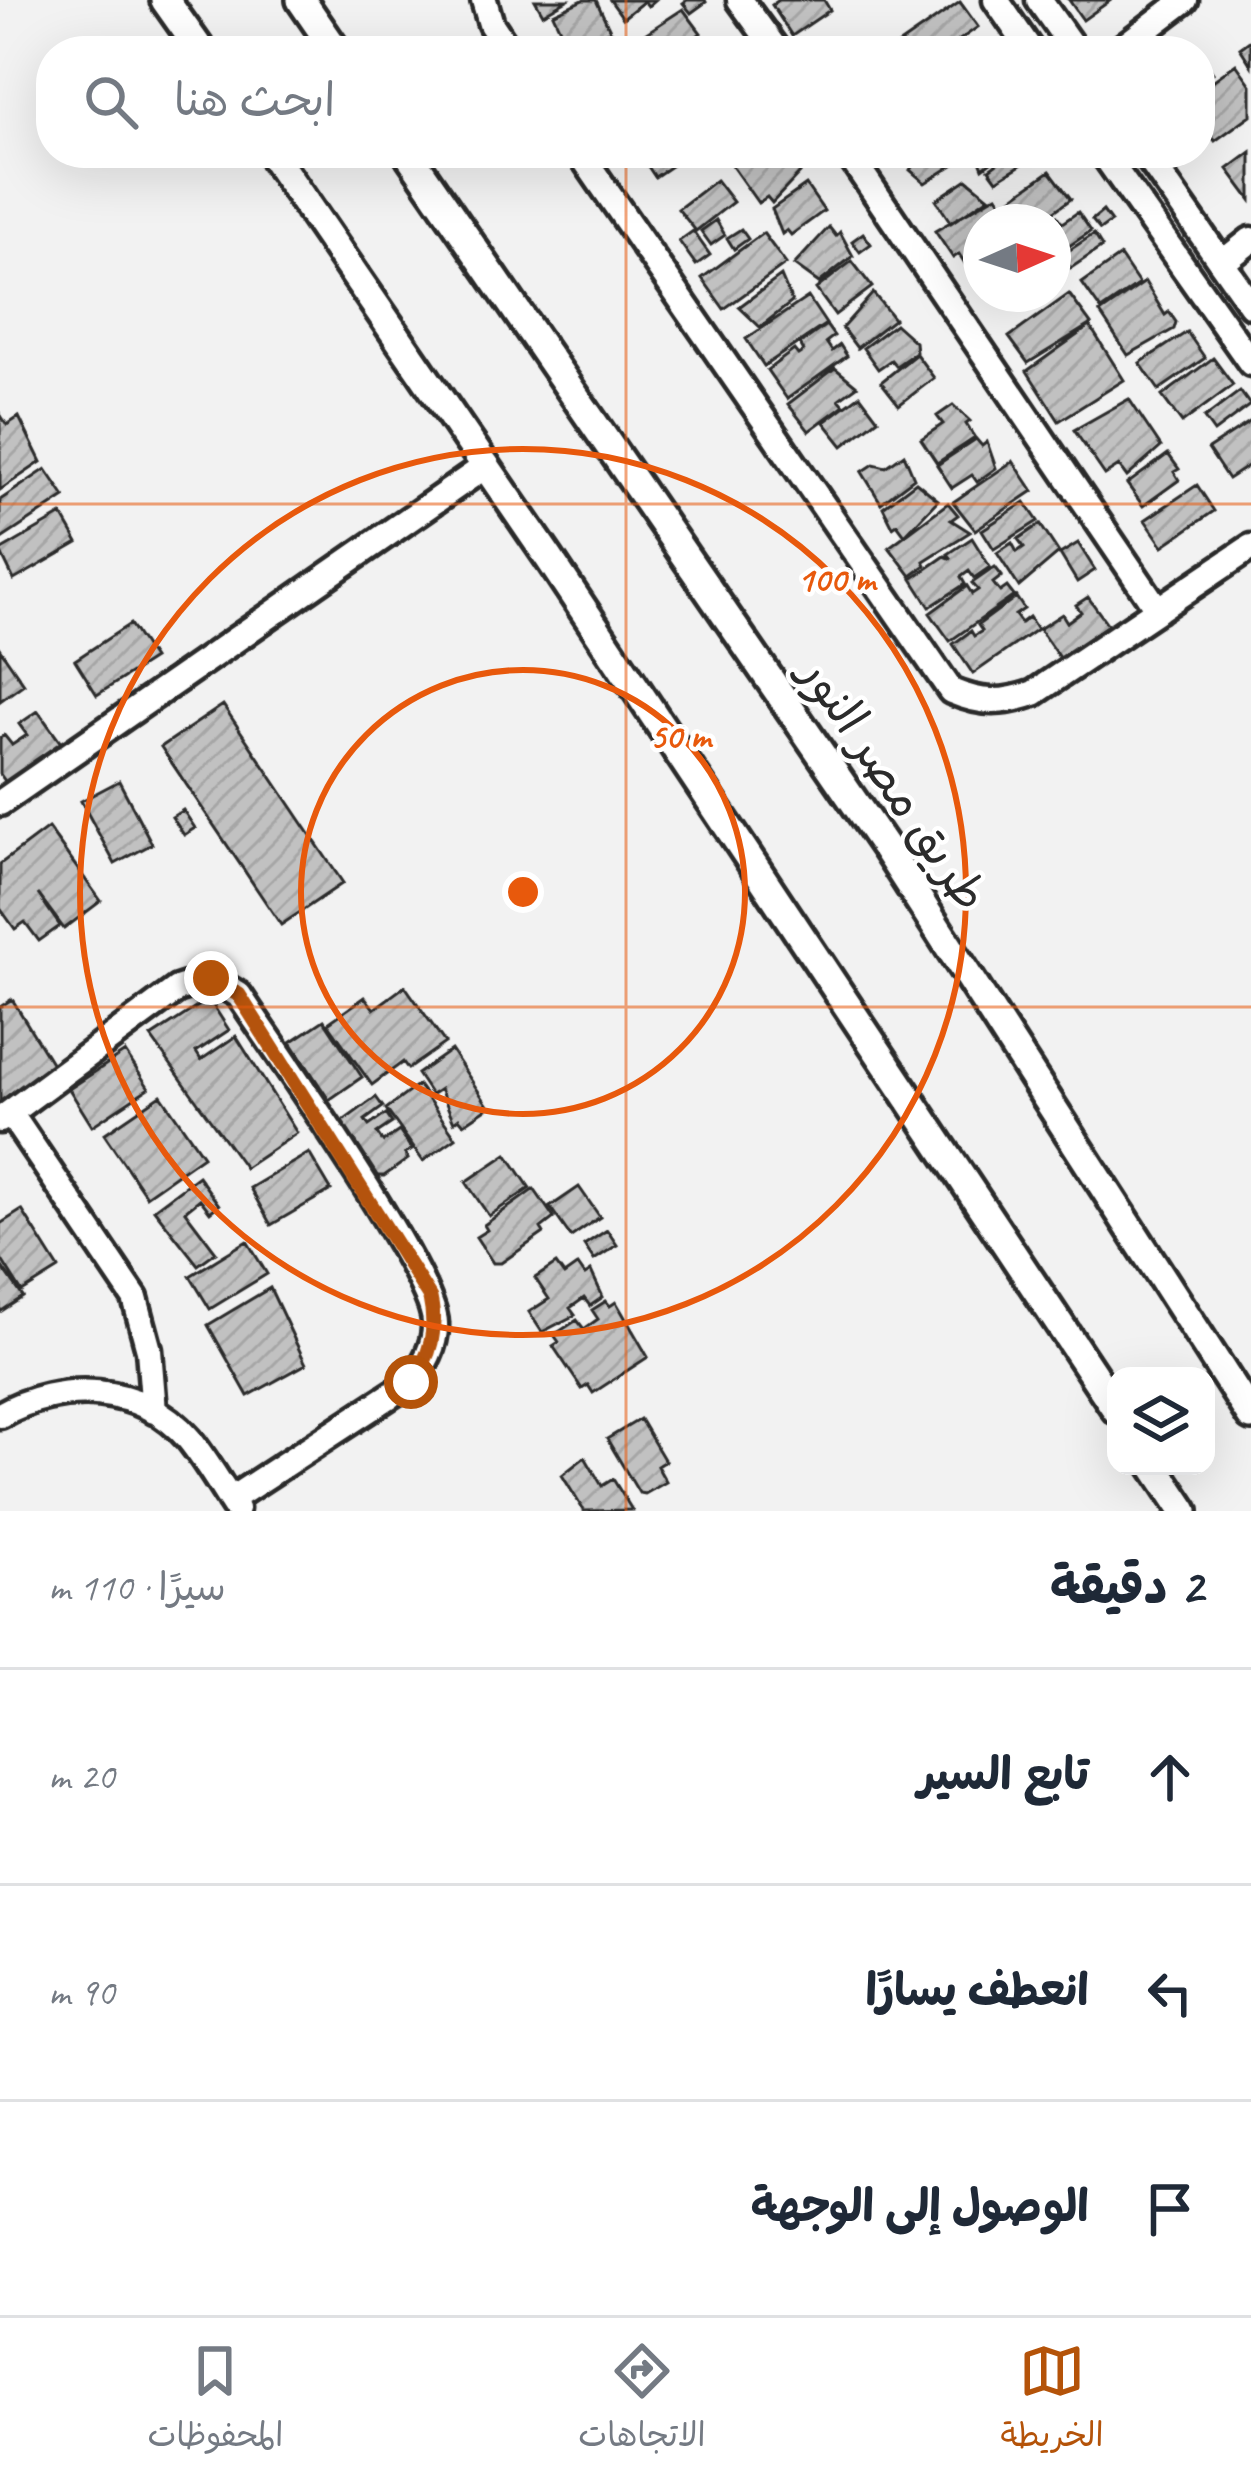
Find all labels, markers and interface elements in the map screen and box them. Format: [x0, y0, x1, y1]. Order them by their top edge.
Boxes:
search box [36, 36, 1215, 168]
icon: search [78, 69, 144, 135]
text: ابحث هنا [174, 72, 335, 129]
north arrow [963, 204, 1071, 312]
text: 100 m [797, 556, 878, 602]
street label: طريق مصر النور [784, 642, 1001, 923]
text: 50 m [649, 713, 714, 759]
centre of rings [502, 871, 544, 913]
route end [184, 951, 238, 1005]
route start [384, 1355, 438, 1409]
map controls [1107, 1367, 1215, 1475]
button: layers [1107, 1367, 1215, 1475]
text: 2 دقيقة [1050, 1554, 1203, 1618]
text: سيرًا · 110 m [48, 1563, 226, 1612]
icon: ahead [1137, 1744, 1203, 1810]
text: تابع السير [918, 1746, 1089, 1803]
text: 20 m [48, 1752, 114, 1801]
icon: left [1137, 1960, 1203, 2026]
text: انعطف يسارًا [865, 1962, 1089, 2019]
text: 90 m [48, 1968, 114, 2017]
icon: arrive [1137, 2176, 1203, 2242]
text: الوصول إلى الوجهة [751, 2178, 1089, 2235]
tab: المحفوظات [147, 2338, 283, 2464]
tab: الاتجاهات [578, 2338, 706, 2464]
tab: الخريطة [1001, 2338, 1104, 2464]

